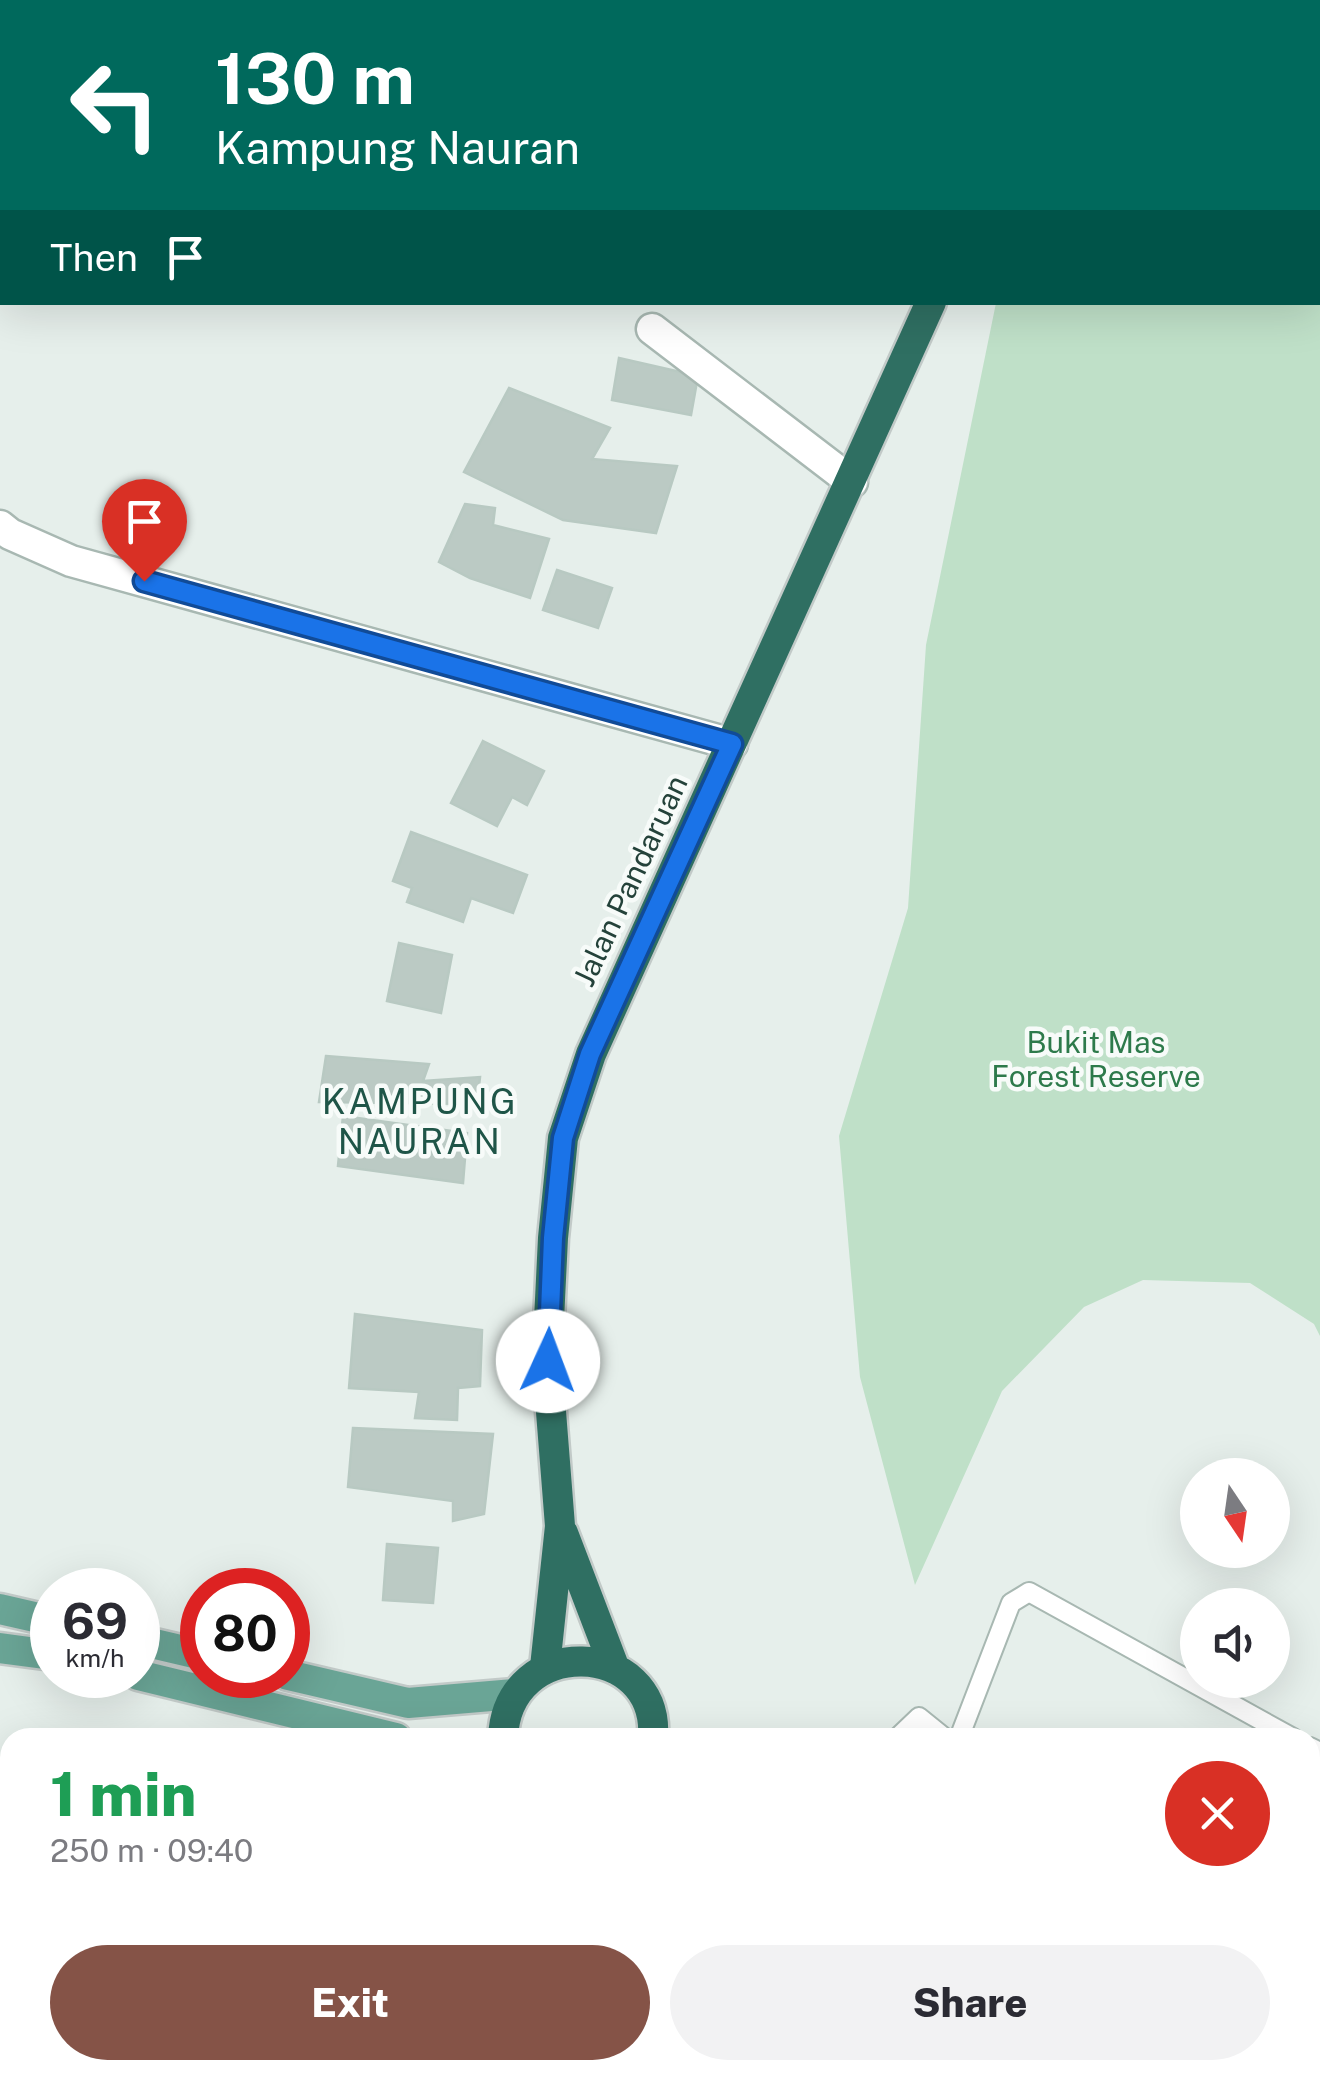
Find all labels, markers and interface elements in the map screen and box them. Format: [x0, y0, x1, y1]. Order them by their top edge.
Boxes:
text: 130 m [215, 37, 415, 120]
icon: left [50, 40, 180, 170]
text: Kampung Nauran [215, 121, 580, 174]
icon: arrive [158, 230, 213, 285]
text: Then [50, 235, 138, 280]
pin [102, 479, 187, 582]
icon: arrive [117, 494, 172, 549]
street label: Jalan Pandaruan [565, 769, 695, 992]
park label: Bukit Mas Forest Reserve [991, 1024, 1201, 1094]
district label: KAMPUNG NAURAN [322, 1081, 518, 1162]
position arrow [496, 1309, 600, 1413]
north arrow [1180, 1458, 1290, 1568]
map controls [1180, 1458, 1290, 1698]
speed limit sign: 80 [180, 1568, 310, 1698]
button: sound [1180, 1588, 1290, 1698]
text: 69 [62, 1591, 128, 1650]
text: km/h [66, 1643, 124, 1673]
text: 1 min [50, 1759, 197, 1830]
button: close [1165, 1761, 1270, 1866]
text: 250 m · 09:40 [50, 1832, 253, 1869]
button: Exit [50, 1945, 650, 2060]
button: Share [670, 1945, 1270, 2060]

